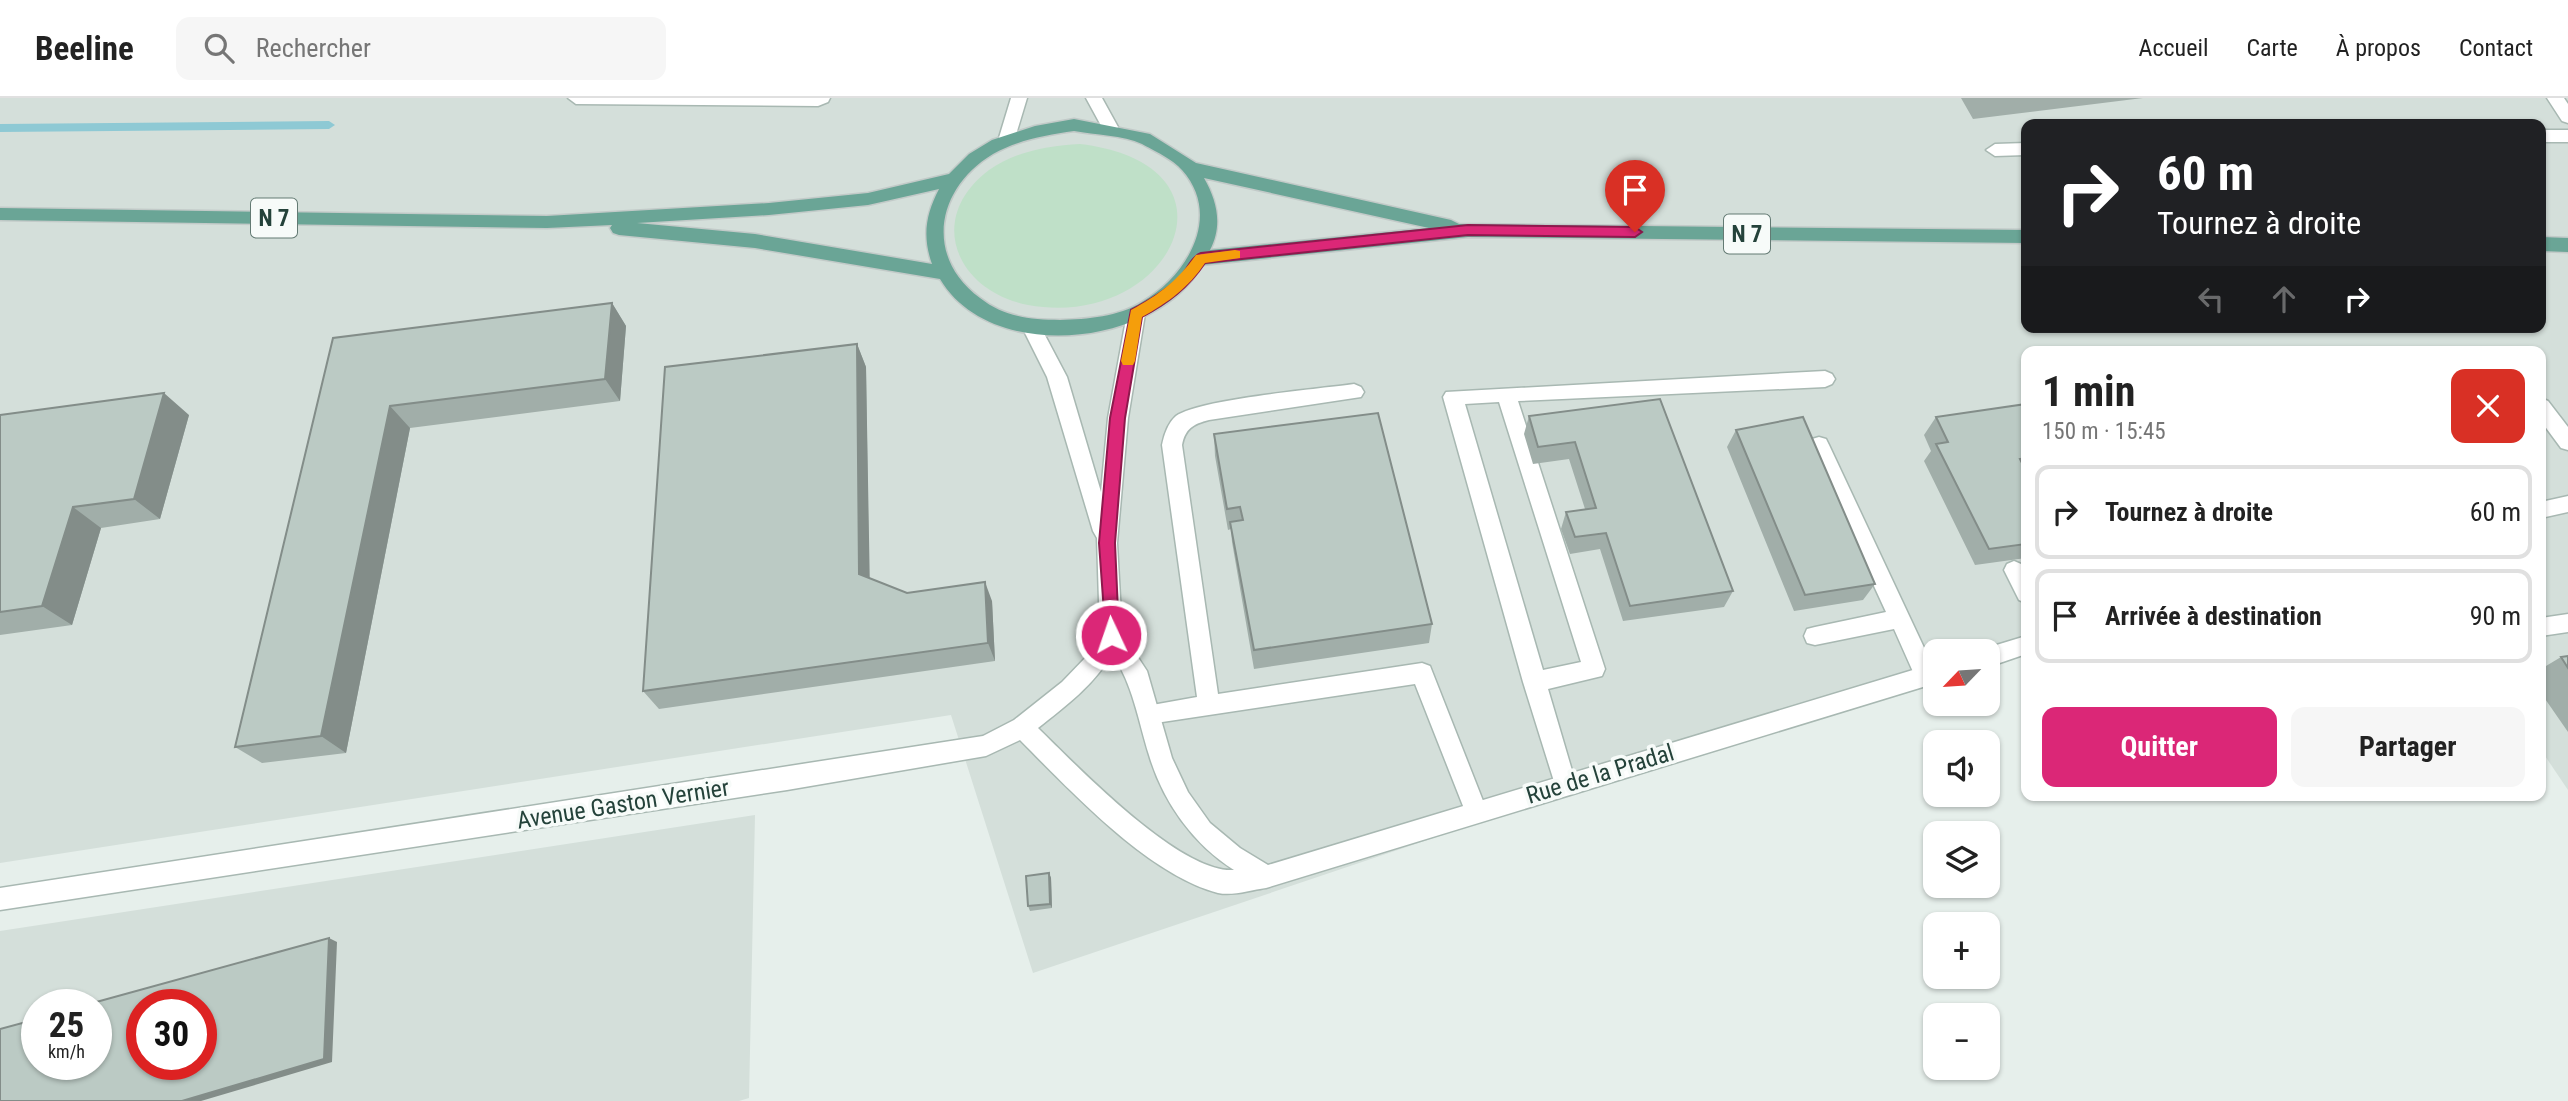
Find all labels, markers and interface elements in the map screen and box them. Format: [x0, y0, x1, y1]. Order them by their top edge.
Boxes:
search box [176, 17, 666, 80]
text: Beeline [35, 29, 134, 68]
icon: search [200, 29, 238, 67]
text: Rechercher [256, 33, 371, 63]
text: Accueil [2139, 34, 2208, 62]
text: Carte [2246, 34, 2298, 62]
text: À propos [2336, 34, 2421, 62]
text: Contact [2459, 34, 2533, 62]
text: 60 m [2157, 145, 2254, 202]
icon: right [2042, 147, 2133, 238]
pin [1605, 160, 1665, 232]
icon: arrive [1616, 171, 1654, 209]
road number: N 7 [251, 198, 297, 238]
text: Tournez à droite [2157, 204, 2361, 242]
road number: N 7 [1724, 214, 1770, 253]
icon: left [2192, 280, 2230, 318]
icon: ahead [2265, 280, 2303, 318]
icon: right [2338, 280, 2376, 318]
text: 1 min [2042, 367, 2135, 416]
button: close [2451, 369, 2525, 443]
text: 150 m · 15:45 [2042, 418, 2166, 445]
icon: right [2046, 493, 2084, 531]
text: Tournez à droite [2105, 497, 2273, 527]
text: 60 m [2470, 497, 2521, 527]
icon: arrive [2046, 597, 2084, 635]
position arrow [1074, 598, 1148, 672]
text: Arrivée à destination [2105, 601, 2322, 631]
text: 90 m [2470, 601, 2521, 631]
north arrow [1923, 639, 2000, 716]
map controls [1923, 639, 2000, 1080]
button: Quitter [2042, 707, 2277, 787]
button: Partager [2291, 707, 2525, 787]
button: sound [1923, 730, 2000, 807]
street label: Rue de la Pradal [1523, 738, 1677, 810]
street label: Avenue Gaston Vernier [515, 773, 731, 835]
button: layers [1923, 821, 2000, 898]
button: + [1923, 912, 2000, 989]
speed limit sign: 30 [126, 989, 217, 1080]
button: − [1923, 1003, 2000, 1080]
text: 25 [49, 1005, 84, 1046]
text: km/h [48, 1041, 85, 1062]

